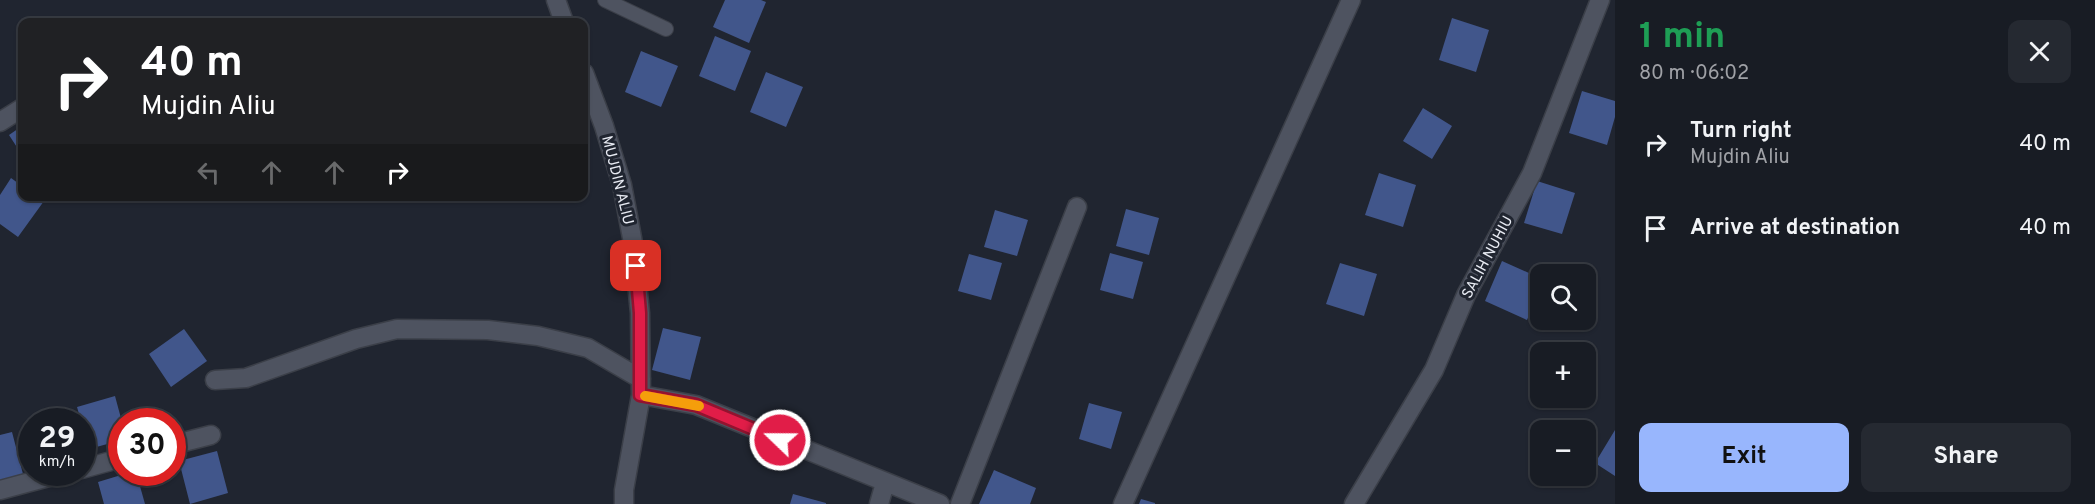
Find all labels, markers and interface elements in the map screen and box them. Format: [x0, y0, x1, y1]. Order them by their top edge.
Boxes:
text: 1 min [1639, 15, 1725, 61]
button: close [2008, 20, 2071, 83]
text: 40 m [141, 38, 243, 91]
icon: right [42, 42, 120, 120]
text: 80 m · 06:02 [1639, 61, 1749, 87]
text: Mujdin Aliu [141, 90, 276, 124]
text: Turn right [1690, 118, 1792, 145]
icon: right [1639, 128, 1672, 161]
text: 40 m [2019, 131, 2071, 158]
street label: MUJDIN ALIU [596, 134, 637, 227]
text: Mujdin Aliu [1690, 145, 1790, 171]
icon: left [192, 156, 225, 189]
icon: ahead [255, 156, 288, 189]
icon: ahead [318, 156, 351, 189]
icon: right [381, 156, 414, 189]
icon: arrive [1639, 212, 1672, 245]
street label: SALIH NUHIU [1459, 213, 1518, 302]
text: Arrive at destination [1690, 215, 1900, 242]
text: 40 m [2019, 215, 2071, 242]
pin [610, 240, 661, 291]
icon: arrive [619, 249, 652, 282]
map controls [1530, 264, 1596, 486]
button: search [1530, 264, 1596, 330]
button: + [1530, 342, 1596, 408]
speed limit sign: 30 [108, 408, 186, 486]
position arrow [748, 408, 812, 472]
button: − [1530, 420, 1596, 486]
text: 29 [39, 421, 75, 458]
button: Exit [1639, 423, 1849, 492]
button: Share [1861, 423, 2071, 492]
text: km/h [39, 453, 75, 472]

